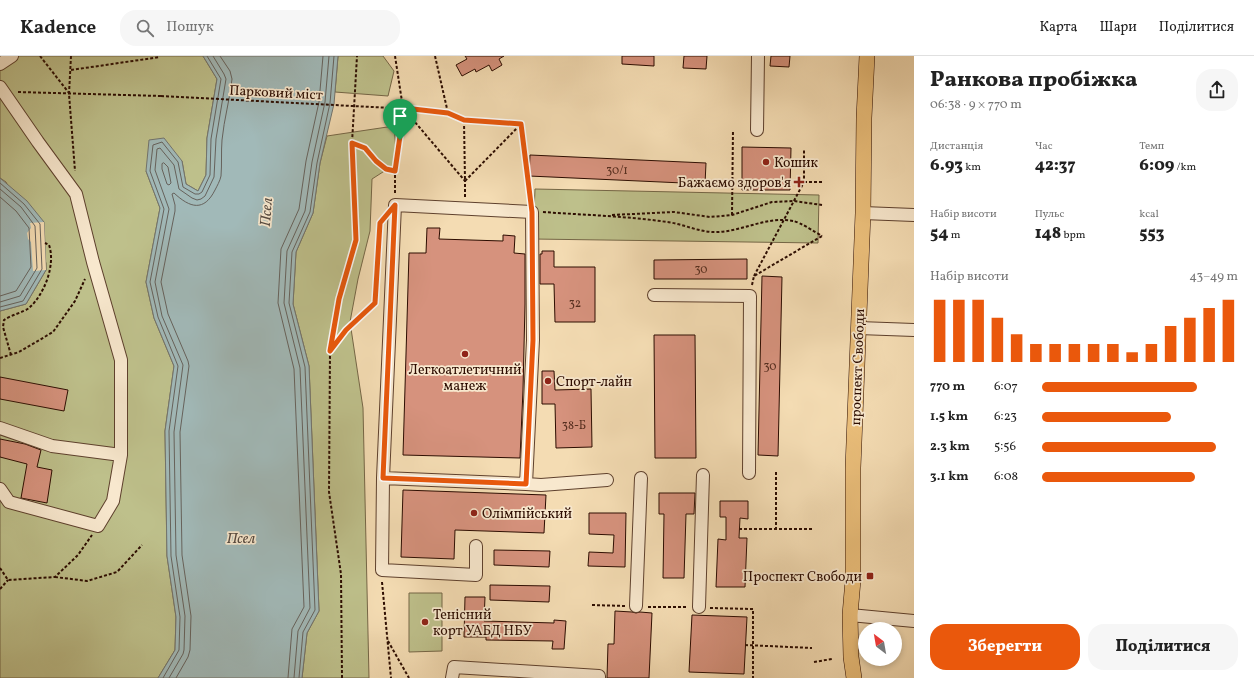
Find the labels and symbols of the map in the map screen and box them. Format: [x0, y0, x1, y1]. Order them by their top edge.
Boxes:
street label: Парковий міст [229, 82, 323, 105]
pin [383, 99, 417, 140]
place label: Кошик [774, 154, 819, 173]
marker: Кошик [761, 157, 771, 167]
house number: 30/1 [606, 163, 628, 179]
place label: Бажаємо здоров'я [678, 174, 791, 193]
marker: Бажаємо здоров'я [794, 177, 804, 187]
water label: Псел [256, 197, 279, 227]
house number: 30 [694, 262, 708, 278]
house number: 32 [569, 296, 581, 312]
street label: проспект Свободи [847, 308, 870, 426]
marker: Легкоатлетичний манеж [460, 349, 470, 359]
house number: 30 [763, 359, 777, 375]
place label: Легкоатлетичний манеж [408, 361, 522, 396]
place label: Спорт-лайн [556, 373, 633, 392]
marker: Спорт-лайн [543, 376, 553, 386]
house number: 38-Б [562, 418, 586, 434]
place label: Олімпійський [482, 505, 573, 524]
marker: Олімпійський [469, 508, 479, 518]
water label: Псел [227, 529, 255, 550]
place label: Проспект Свободи [743, 568, 862, 587]
marker: Проспект Свободи [865, 571, 875, 581]
place label: Тенісний корт УАБД НБУ [433, 606, 532, 641]
marker: Тенісний корт УАБД НБУ [420, 617, 430, 627]
north arrow [858, 622, 902, 666]

